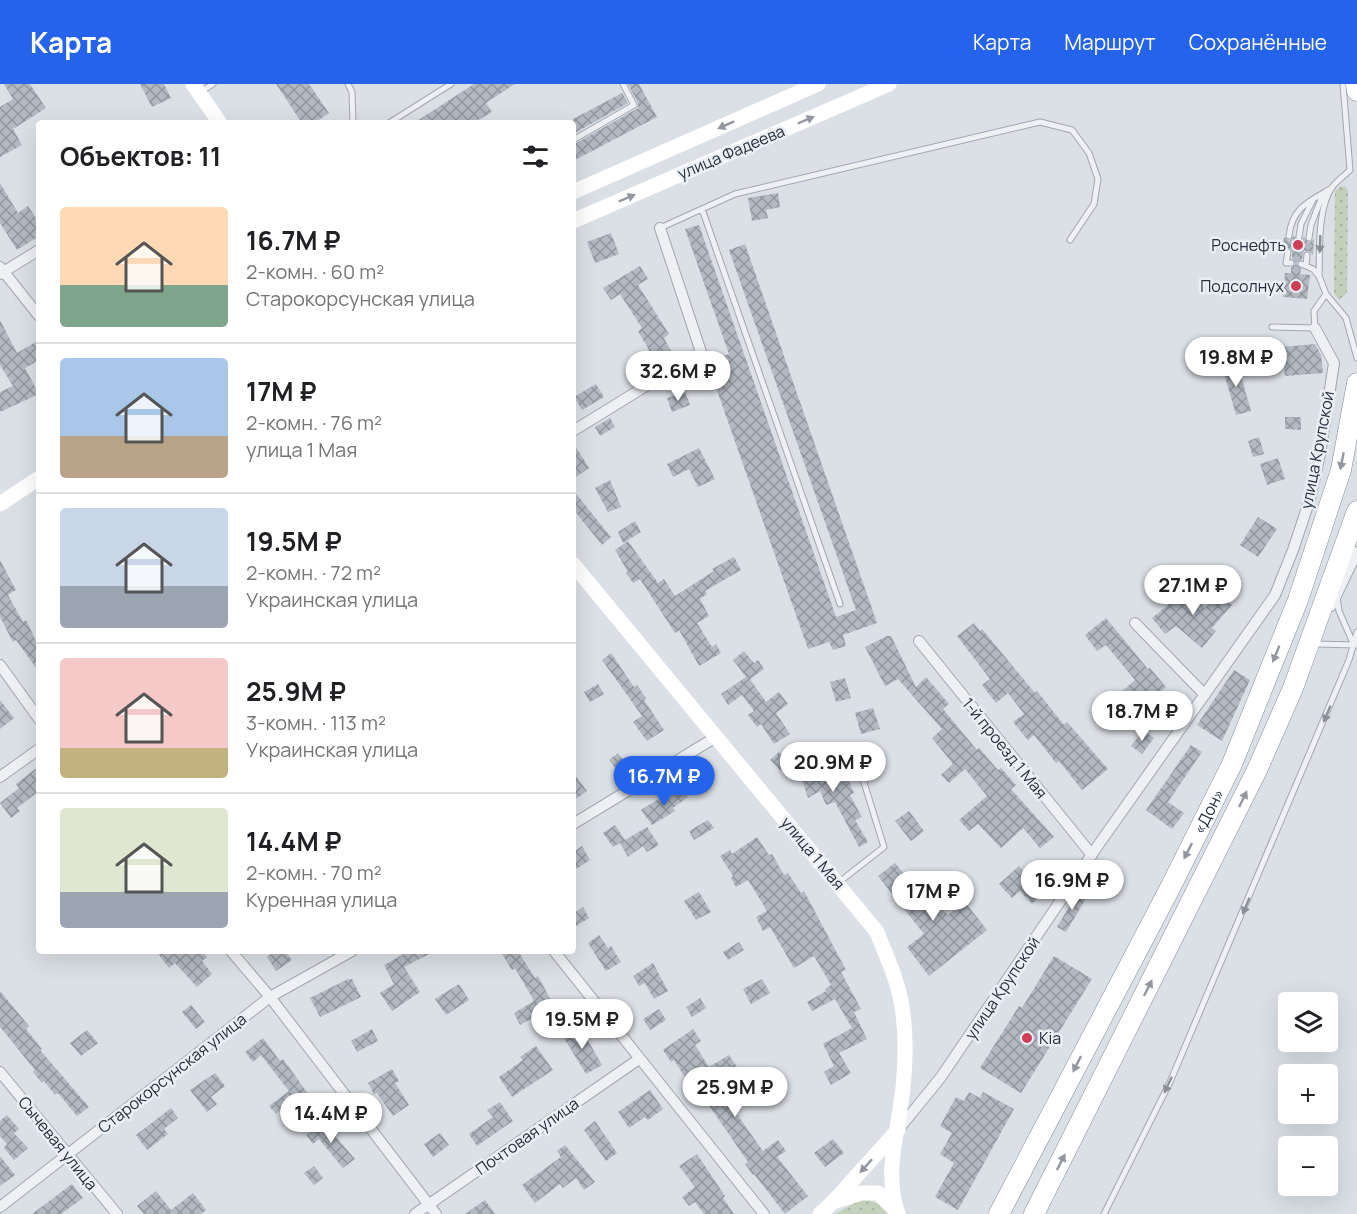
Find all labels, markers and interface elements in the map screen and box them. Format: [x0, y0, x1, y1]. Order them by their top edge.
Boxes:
text: Карта [30, 23, 112, 61]
text: Карта [973, 28, 1031, 56]
text: Маршрут [1064, 28, 1156, 56]
text: Сохранённые [1189, 28, 1327, 56]
one-way arrow [797, 115, 815, 125]
street label: улица Фадеева [674, 120, 788, 184]
one-way arrow [718, 120, 735, 129]
text: Объектов: 11 [60, 138, 221, 174]
icon: filters [519, 140, 552, 173]
one-way arrow [618, 193, 636, 203]
text: 16.7M ₽ [246, 222, 341, 258]
icon: home [108, 231, 180, 303]
place label: Роснефть [1211, 234, 1286, 256]
one-way arrow [1315, 234, 1325, 253]
marker: Роснефть [1291, 238, 1305, 252]
text: 2-комн. · 60 m² [246, 258, 384, 285]
place label: Подсолнух [1200, 275, 1285, 297]
marker: Подсолнух [1289, 279, 1303, 293]
text: Старокорсунская улица [246, 285, 475, 312]
pin: 19.8M ₽ [1181, 337, 1291, 388]
text: 19.8M ₽ [1199, 343, 1273, 370]
pin: 32.6M ₽ [623, 351, 733, 402]
text: 32.6M ₽ [640, 357, 716, 384]
text: 17M ₽ [246, 373, 317, 409]
icon: home [108, 382, 180, 454]
street label: улица Крупской [1295, 389, 1339, 511]
text: 2-комн. · 76 m² [246, 409, 382, 436]
text: улица 1 Мая [246, 436, 357, 463]
one-way arrow [1337, 452, 1346, 471]
text: 19.5M ₽ [246, 523, 342, 559]
icon: home [108, 532, 180, 604]
text: 2-комн. · 72 m² [246, 559, 381, 586]
pin: 27.1M ₽ [1138, 565, 1248, 616]
text: 27.1M ₽ [1158, 571, 1228, 598]
text: Украинская улица [246, 586, 418, 613]
one-way arrow [1271, 646, 1281, 664]
text: 25.9M ₽ [246, 673, 346, 709]
icon: home [108, 682, 180, 754]
pin: 18.7M ₽ [1087, 691, 1197, 742]
street label: 1-й проезд 1 Мая [957, 693, 1053, 803]
text: 18.7M ₽ [1106, 697, 1178, 724]
one-way arrow [1322, 705, 1331, 722]
text: 3-комн. · 113 m² [246, 709, 386, 736]
text: Украинская улица [246, 736, 418, 763]
pin: 20.9M ₽ [778, 742, 888, 793]
text: 20.9M ₽ [794, 748, 872, 775]
pin: 16.7M ₽ [609, 756, 719, 807]
text: 16.7M ₽ [628, 762, 700, 789]
street label: «Дон» [1188, 785, 1229, 838]
one-way arrow [1238, 790, 1247, 807]
street label: улица 1 Мая [776, 812, 850, 894]
text: 14.4M ₽ [246, 823, 342, 859]
icon: home [108, 832, 180, 904]
one-way arrow [1183, 843, 1193, 860]
text: 2-комн. · 70 m² [246, 859, 382, 886]
pin: 16.9M ₽ [1017, 860, 1127, 911]
text: 16.9M ₽ [1035, 866, 1109, 893]
pin: 17M ₽ [891, 871, 975, 922]
text: 17M ₽ [906, 877, 960, 904]
text: Куренная улица [246, 886, 397, 913]
one-way arrow [1241, 897, 1250, 914]
street label: улица Крупской [959, 932, 1045, 1044]
one-way arrow [1144, 979, 1153, 996]
map controls [1278, 992, 1338, 1196]
button: layers [1278, 992, 1338, 1052]
pin: 19.5M ₽ [527, 999, 637, 1050]
text: 19.5M ₽ [545, 1005, 619, 1032]
street label: Старокорсунская улица [93, 1008, 251, 1138]
place label: Kia [1039, 1027, 1061, 1049]
marker: Kia [1020, 1031, 1034, 1045]
one-way arrow [1072, 1056, 1082, 1073]
button: + [1278, 1064, 1338, 1124]
pin: 25.9M ₽ [680, 1067, 790, 1118]
text: 25.9M ₽ [697, 1073, 773, 1100]
one-way arrow [1163, 1076, 1172, 1093]
street label: Сычевая улица [13, 1091, 103, 1195]
street label: Почтовая улица [471, 1092, 583, 1180]
pin: 14.4M ₽ [276, 1093, 386, 1144]
text: 14.4M ₽ [294, 1099, 368, 1126]
button: − [1278, 1136, 1338, 1196]
one-way arrow [1056, 1153, 1065, 1170]
one-way arrow [860, 1158, 873, 1173]

